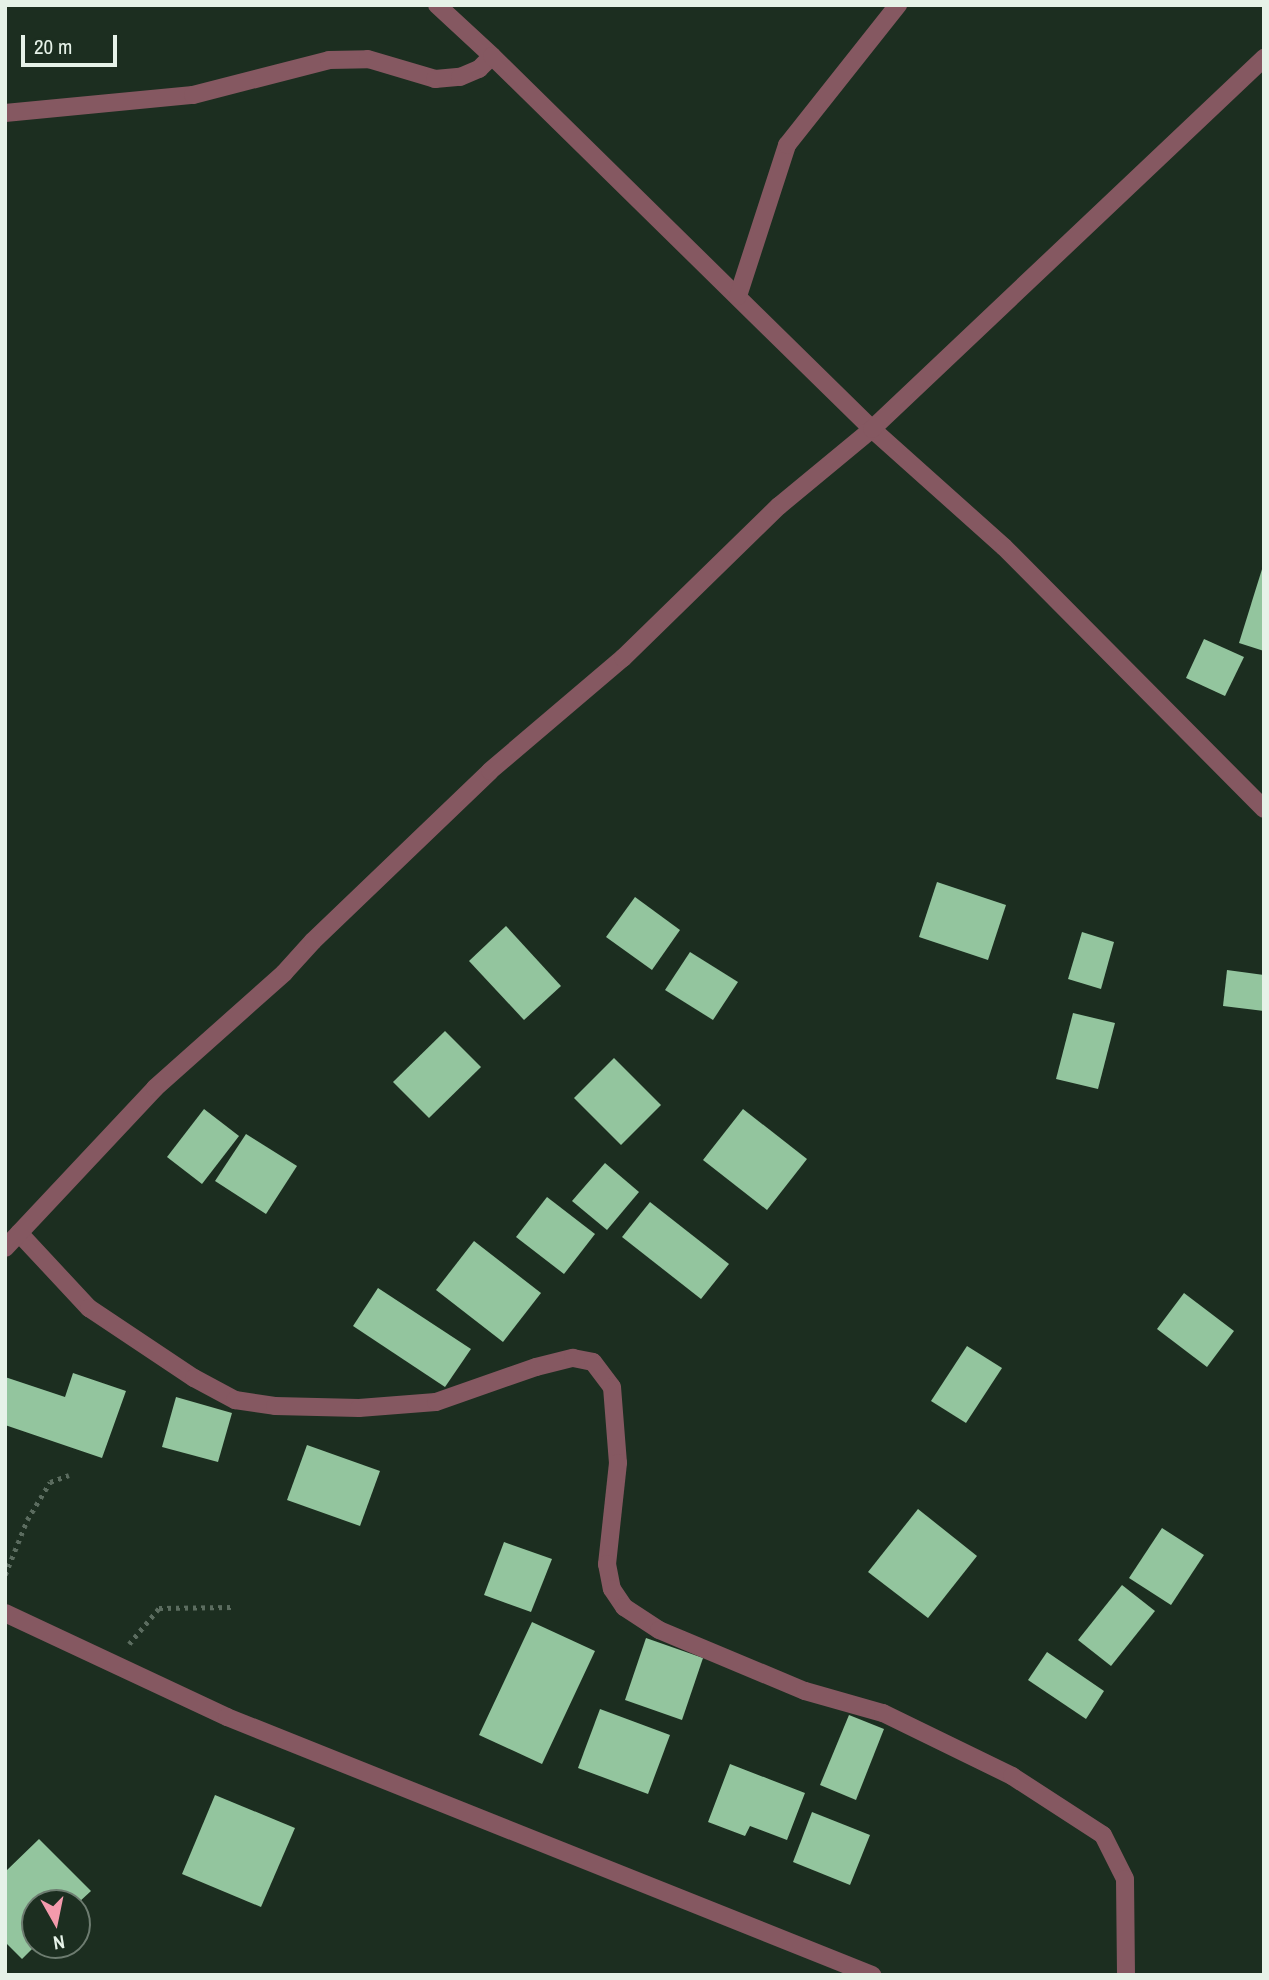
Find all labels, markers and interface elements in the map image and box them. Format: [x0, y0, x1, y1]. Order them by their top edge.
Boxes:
scale bar [24, 21, 121, 65]
text: 20 m [34, 32, 72, 61]
north arrow [21, 1889, 91, 1959]
text: N [51, 1929, 67, 1956]

